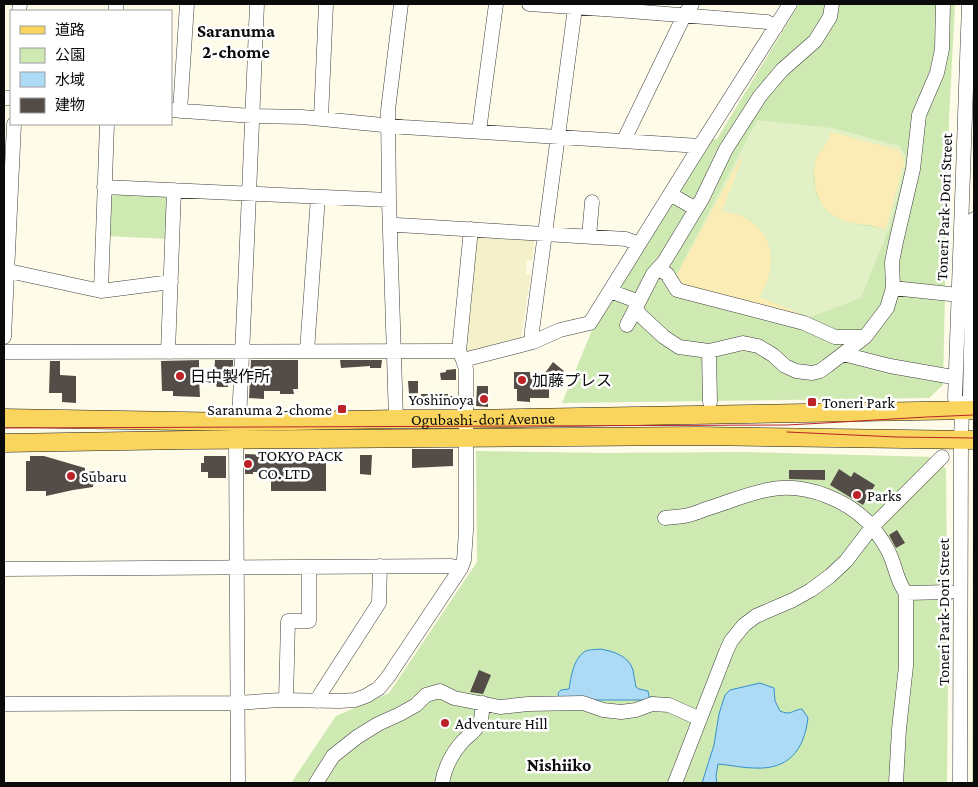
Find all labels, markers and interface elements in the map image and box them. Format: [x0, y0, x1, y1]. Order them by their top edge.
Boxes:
legend [10, 10, 172, 125]
district label: Saranuma 2-chome [197, 21, 275, 62]
text: 道路 [55, 22, 85, 38]
text: 公園 [55, 47, 85, 63]
text: 水域 [55, 72, 85, 88]
text: 建物 [55, 97, 85, 113]
street label: Toneri Park-Dori Street [933, 132, 955, 281]
place label: 日中製作所 [190, 368, 270, 385]
marker: 日中製作所 [174, 370, 186, 382]
place label: 加藤プレス [532, 372, 612, 389]
marker: 加藤プレス [516, 374, 528, 386]
place label: Yoshinoya [408, 391, 475, 409]
marker: Yoshinoya [478, 393, 490, 405]
place label: Toneri Park [822, 394, 895, 411]
marker: Toneri Park [806, 396, 818, 408]
place label: Saranuma 2-chome [207, 401, 332, 418]
marker: Saranuma 2-chome [336, 403, 348, 415]
street label: Ogubashi-dori Avenue [411, 409, 555, 429]
place label: TOKYO PACK CO. LTD [258, 447, 343, 482]
marker: TOKYO PACK CO. LTD [242, 458, 254, 470]
place label: Subaru [81, 468, 127, 485]
marker: Subaru [65, 470, 77, 482]
place label: Parks [867, 487, 902, 504]
marker: Parks [851, 489, 863, 501]
street label: Toneri Park-Dori Street [935, 537, 952, 686]
place label: Adventure Hill [455, 715, 548, 732]
marker: Adventure Hill [439, 717, 451, 729]
district label: Nishiiko [527, 755, 591, 775]

